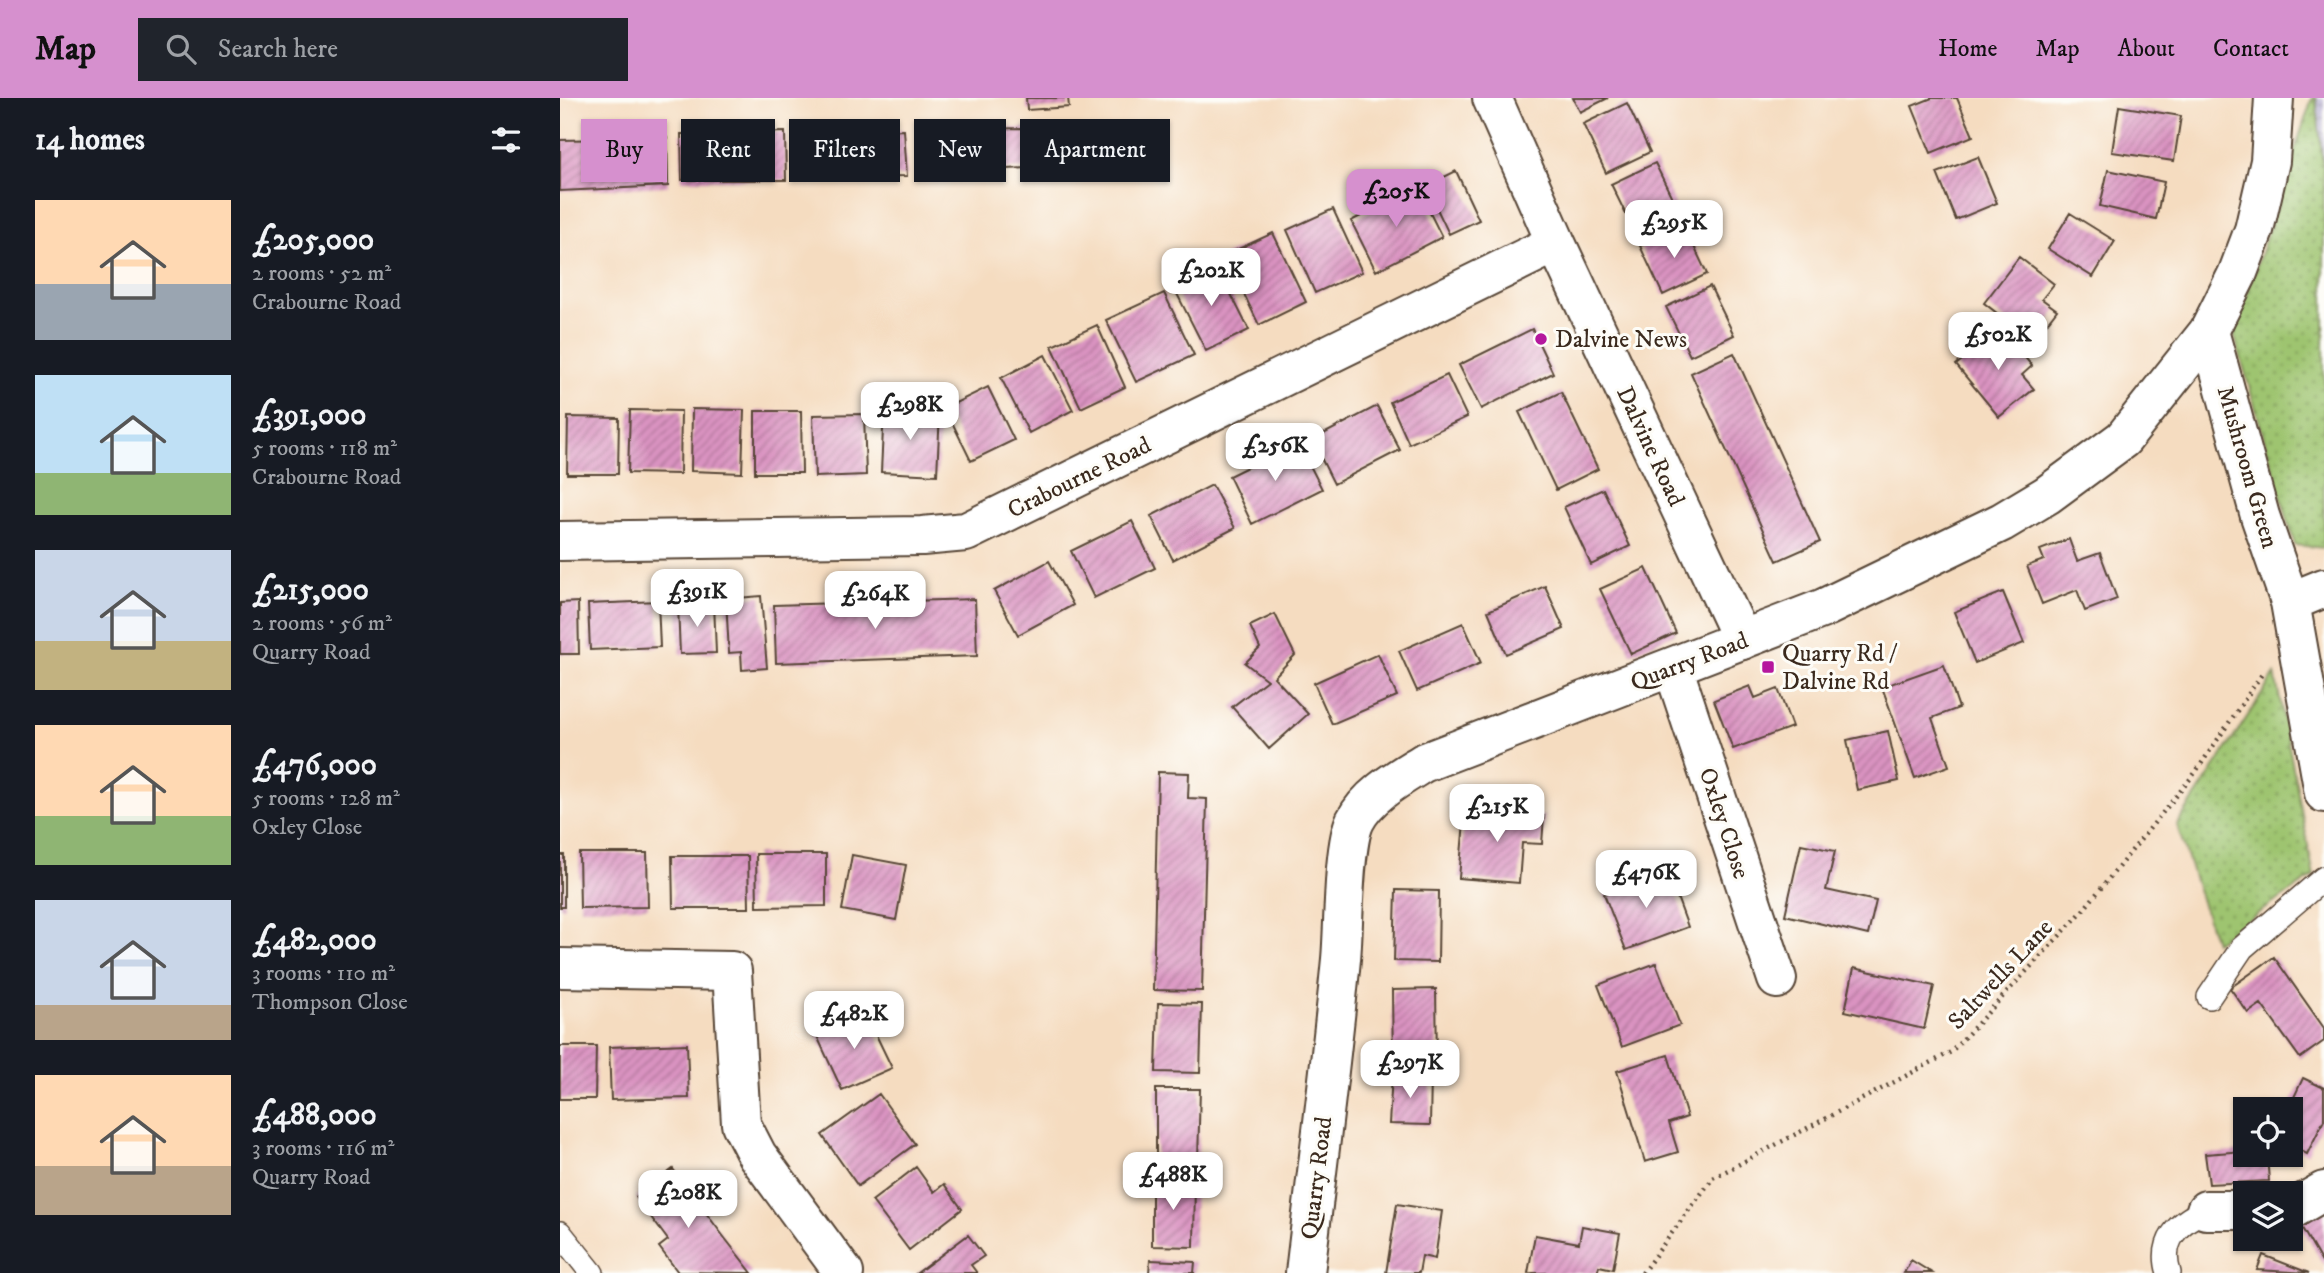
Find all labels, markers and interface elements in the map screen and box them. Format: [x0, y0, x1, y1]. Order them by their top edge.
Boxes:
search box [138, 18, 628, 81]
text: Map [35, 29, 96, 70]
icon: search [162, 30, 200, 68]
text: Search here [218, 33, 338, 66]
text: Home [1938, 34, 1997, 64]
text: Map [2035, 34, 2080, 64]
text: About [2118, 34, 2175, 64]
text: Contact [2213, 34, 2289, 64]
chip: Buy [581, 119, 667, 182]
chip: Rent [681, 119, 775, 182]
chip: Filters [789, 119, 900, 182]
chip: New [914, 119, 1006, 182]
chip: Apartment [1020, 119, 1170, 182]
icon: filters [487, 121, 525, 159]
text: 14 homes [35, 122, 145, 159]
pin: £205K [1347, 170, 1445, 229]
text: £205K [1362, 177, 1430, 206]
pin: £295K [1625, 200, 1723, 260]
text: £295K [1641, 208, 1707, 237]
text: £205,000 [252, 222, 374, 259]
icon: home [91, 228, 175, 312]
pin: £202K [1162, 248, 1260, 308]
text: £202K [1177, 256, 1245, 285]
text: 2 rooms · 52 m² [252, 259, 391, 288]
text: Crabourne Road [252, 288, 401, 317]
pin: £502K [1949, 313, 2047, 372]
text: £502K [1964, 320, 2032, 349]
place label: Dalvine News [1555, 325, 1687, 355]
marker: Dalvine News [1533, 331, 1549, 347]
pin: £298K [861, 382, 959, 442]
street label: Dalvine Road [1609, 382, 1691, 511]
street label: Mushroom Green [2210, 383, 2285, 552]
text: £298K [877, 390, 943, 419]
text: £391,000 [252, 397, 366, 434]
icon: home [91, 403, 175, 487]
pin: £256K [1226, 424, 1324, 483]
street label: Crabourne Road [1003, 430, 1156, 525]
text: £256K [1242, 431, 1308, 460]
text: 5 rooms · 118 m² [252, 434, 397, 463]
text: Crabourne Road [252, 463, 401, 492]
pin: £391K [648, 570, 746, 629]
text: £215,000 [252, 572, 369, 609]
pin: £264K [826, 572, 924, 631]
text: £391K [667, 577, 727, 606]
icon: home [91, 578, 175, 662]
text: £264K [841, 579, 909, 608]
text: 2 rooms · 56 m² [252, 609, 392, 638]
street label: Quarry Road [1626, 626, 1752, 698]
text: Quarry Road [252, 638, 371, 667]
place label: Quarry Rd / Dalvine Rd [1782, 639, 1898, 697]
marker: Quarry Rd / Dalvine Rd [1760, 659, 1776, 675]
text: £476,000 [252, 747, 377, 784]
icon: home [91, 753, 175, 837]
street label: Oxley Close [1692, 764, 1756, 883]
text: 5 rooms · 128 m² [252, 784, 400, 813]
pin: £215K [1448, 784, 1546, 844]
text: £215K [1465, 792, 1529, 821]
text: Oxley Close [252, 813, 362, 842]
pin: £476K [1597, 850, 1695, 910]
text: £476K [1612, 858, 1680, 887]
street label: Saltwells Lane [1942, 913, 2060, 1036]
text: £482,000 [252, 922, 377, 959]
icon: home [91, 928, 175, 1012]
text: 3 rooms · 110 m² [252, 959, 395, 988]
text: Thompson Close [252, 988, 408, 1017]
pin: £482K [805, 992, 903, 1051]
text: £482K [820, 999, 888, 1028]
pin: £297K [1361, 1040, 1459, 1100]
text: £297K [1377, 1048, 1443, 1077]
text: £488,000 [252, 1097, 377, 1134]
map controls [2233, 1097, 2303, 1251]
button: locate [2233, 1097, 2303, 1167]
icon: home [91, 1103, 175, 1187]
street label: Quarry Road [1295, 1115, 1339, 1241]
text: 3 rooms · 116 m² [252, 1134, 395, 1163]
pin: £488K [1124, 1152, 1222, 1212]
text: £488K [1139, 1160, 1207, 1189]
text: Quarry Road [252, 1163, 371, 1192]
pin: £208K [639, 1170, 737, 1230]
text: £208K [654, 1178, 722, 1207]
button: layers [2233, 1181, 2303, 1251]

